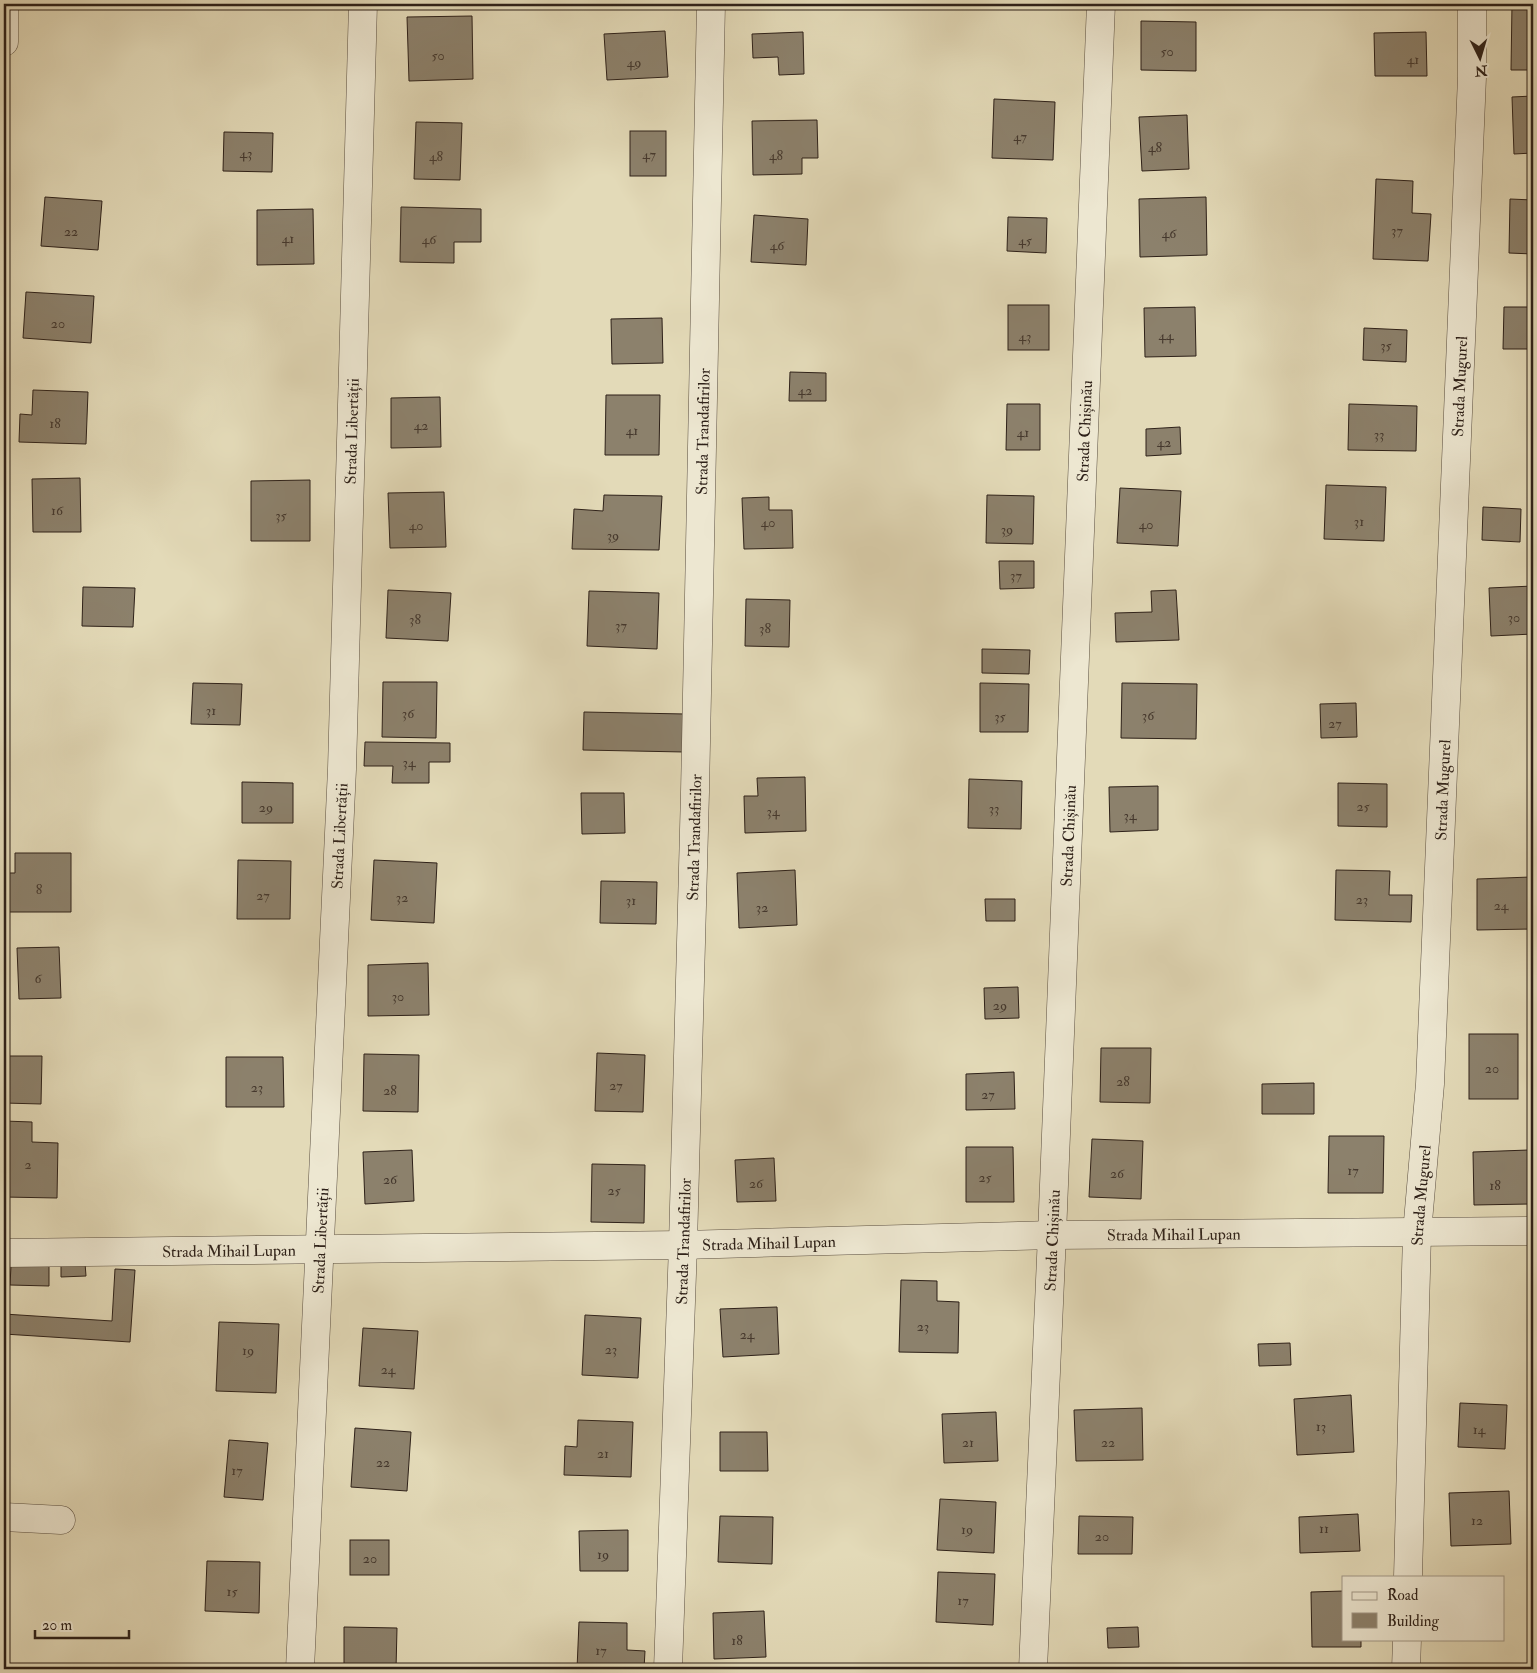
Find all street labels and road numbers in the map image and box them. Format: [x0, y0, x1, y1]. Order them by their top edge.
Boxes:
street label: Strada Mugurel [1448, 335, 1472, 437]
street label: Strada Trandafirilor [692, 368, 715, 495]
street label: Strada Libertății [341, 378, 364, 485]
street label: Strada Chișinău [1073, 380, 1097, 482]
street label: Strada Mugurel [1431, 739, 1455, 841]
street label: Strada Trandafirilor [683, 774, 706, 901]
street label: Strada Libertății [327, 782, 352, 889]
street label: Strada Chișinău [1057, 785, 1081, 887]
street label: Strada Mugurel [1408, 1144, 1436, 1246]
street label: Strada Trandafirilor [672, 1178, 696, 1305]
street label: Strada Libertății [309, 1187, 333, 1294]
street label: Strada Chișinău [1041, 1189, 1065, 1292]
street label: Strada Mihail Lupan [1107, 1224, 1241, 1246]
street label: Strada Mihail Lupan [702, 1232, 836, 1255]
street label: Strada Mihail Lupan [162, 1241, 296, 1262]

